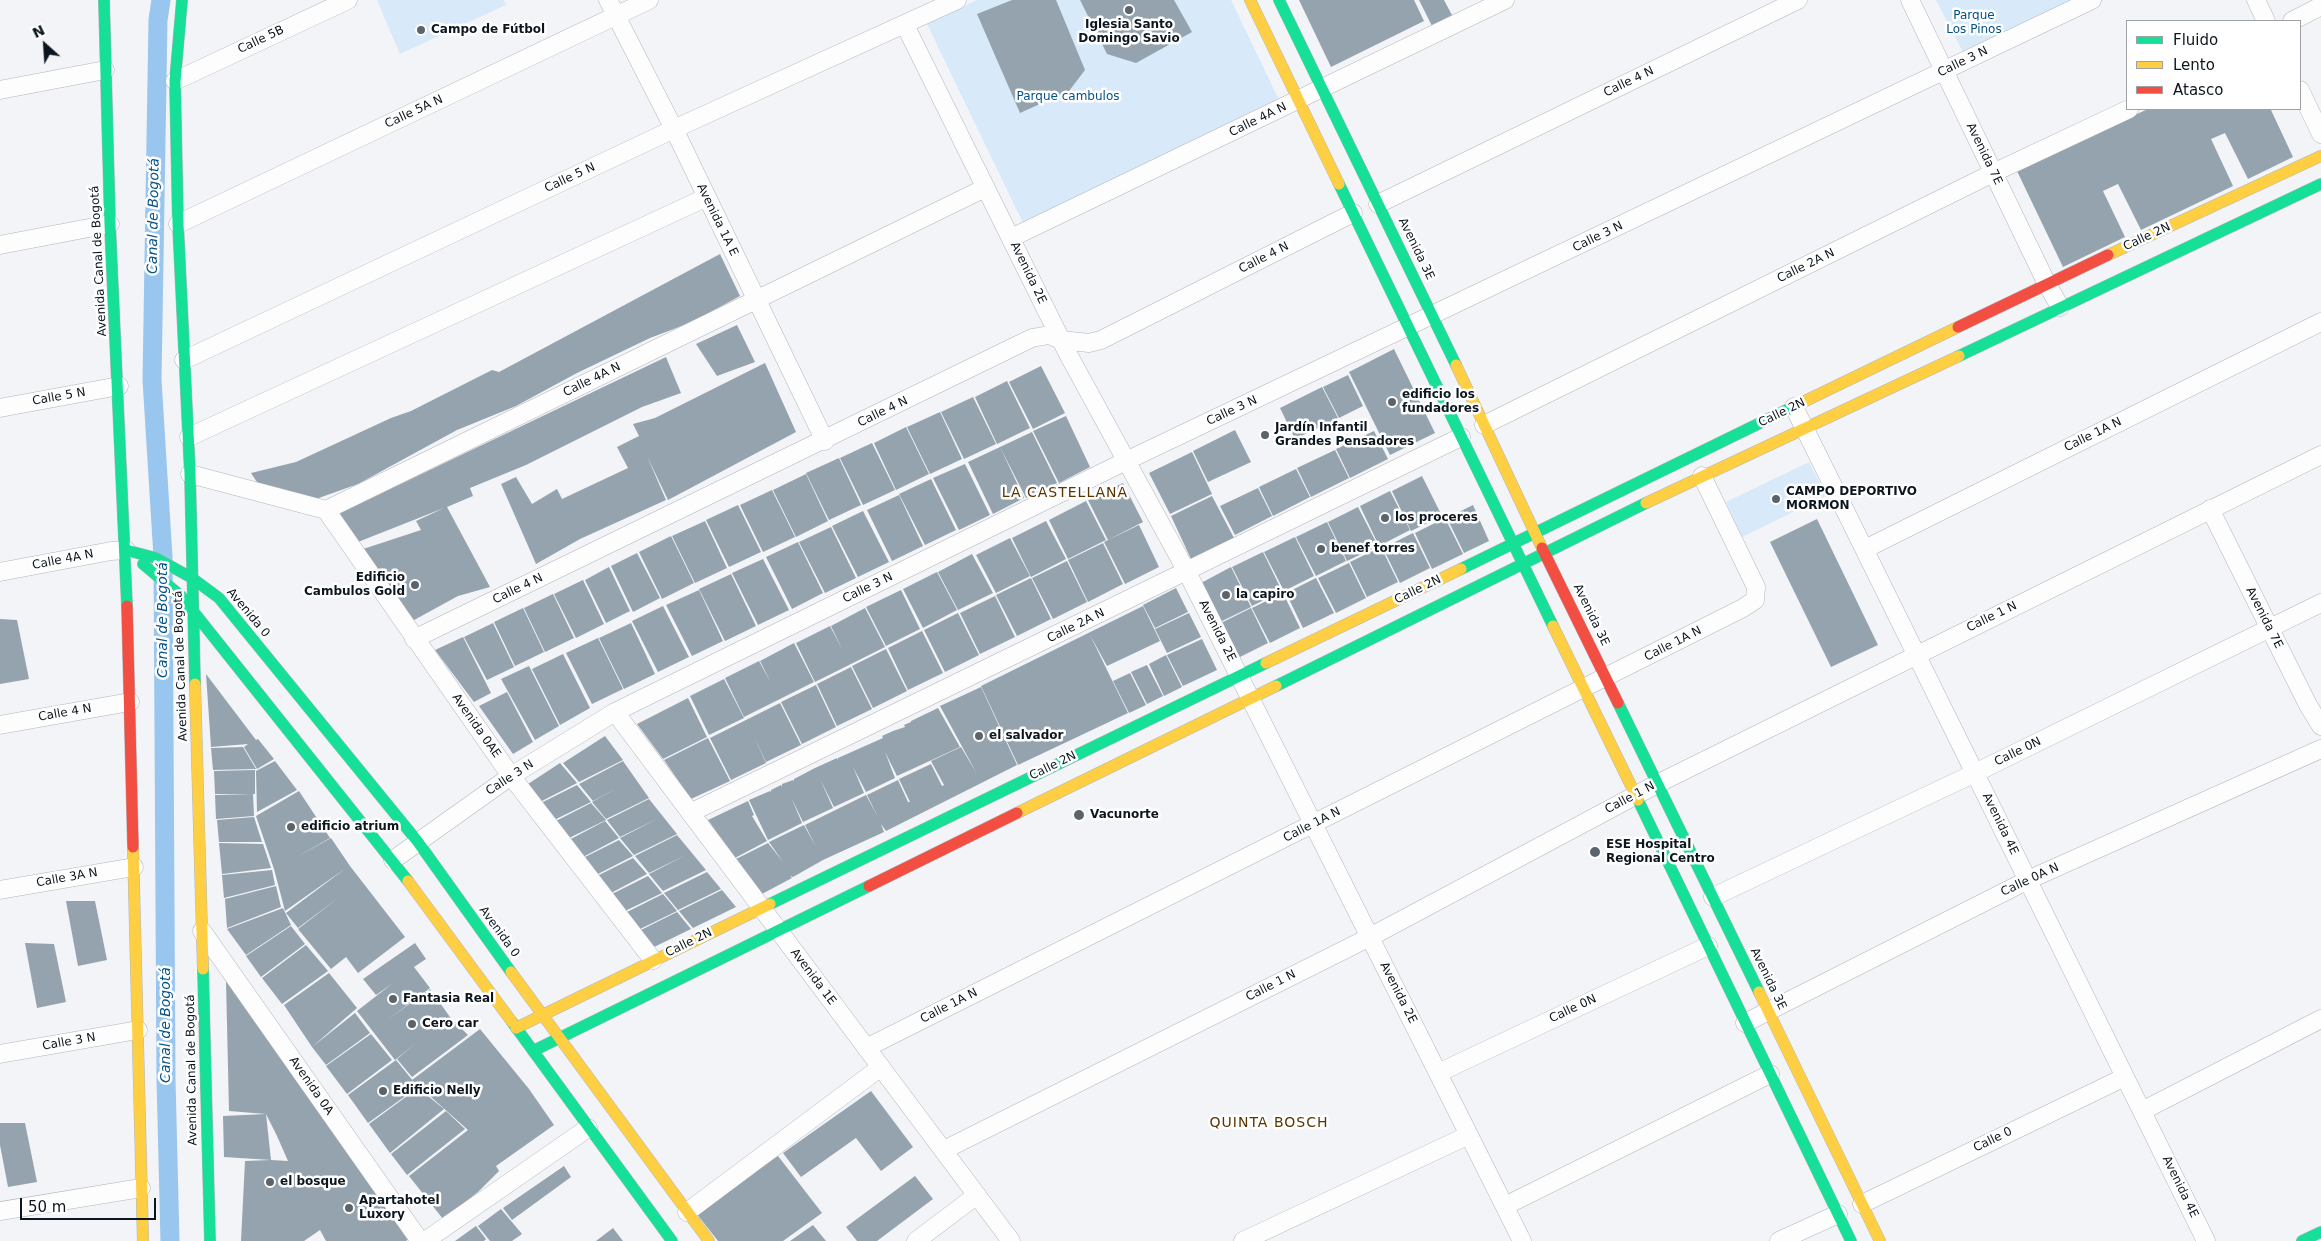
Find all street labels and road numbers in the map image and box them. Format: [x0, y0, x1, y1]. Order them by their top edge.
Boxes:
street label: Calle 5B [236, 23, 286, 57]
street label: Calle 3 N [1936, 44, 1990, 80]
street label: Calle 4 N [1602, 64, 1656, 100]
street label: Calle 5A N [383, 92, 445, 132]
street label: Calle 4A N [1227, 100, 1289, 140]
street label: Avenida 7E [1963, 121, 2005, 187]
street label: Calle 5 N [542, 160, 598, 196]
street label: Avenida 1A E [693, 181, 741, 259]
street label: Avenida Canal de Bogotá [88, 185, 110, 337]
street label: Avenida 3E [1395, 216, 1437, 282]
street label: Calle 3 N [1571, 219, 1625, 255]
street label: Calle 2N [2121, 220, 2173, 254]
street label: Calle 4 N [1237, 239, 1291, 277]
street label: Avenida 2E [1007, 240, 1049, 306]
street label: Calle 2A N [1775, 246, 1837, 286]
street label: Calle 4A N [561, 360, 623, 400]
street label: Calle 5 N [31, 385, 87, 409]
street label: Calle 3 N [1204, 393, 1260, 429]
street label: Calle 4 N [856, 394, 910, 430]
street label: Calle 2N [1756, 396, 1808, 430]
street label: Calle 1A N [2062, 415, 2124, 455]
street label: Calle 4A N [31, 547, 95, 573]
street label: Calle 3 N [841, 570, 895, 606]
street label: Calle 4 N [491, 571, 545, 607]
street label: Calle 2N [1392, 573, 1444, 607]
street label: Avenida 3E [1570, 582, 1612, 648]
street label: Avenida 7E [2242, 585, 2286, 651]
street label: Avenida 0 [223, 586, 273, 640]
street label: Avenida Canal de Bogotá [171, 590, 191, 742]
street label: Avenida 2E [1195, 598, 1239, 664]
street label: Calle 1 N [1965, 599, 2019, 635]
street label: Calle 2A N [1045, 606, 1107, 646]
street label: Calle 1A N [1642, 623, 1704, 665]
street label: Avenida 0AE [449, 691, 503, 761]
street label: Calle 4 N [37, 701, 93, 725]
street label: Calle 0N [1992, 735, 2044, 769]
street label: Calle 2N [1027, 749, 1079, 783]
street label: Calle 3 N [483, 757, 537, 799]
street label: Calle 1 N [1603, 779, 1657, 817]
street label: Avenida 4E [1979, 791, 2021, 857]
street label: Calle 1A N [1281, 804, 1343, 846]
street label: Calle 0A N [1999, 860, 2061, 900]
street label: Calle 3A N [35, 866, 99, 890]
street label: Avenida 0 [476, 904, 522, 960]
street label: Calle 2N [663, 926, 715, 960]
street label: Avenida 1E [787, 946, 839, 1008]
street label: Avenida 3E [1747, 946, 1789, 1012]
street label: Avenida 2E [1376, 960, 1420, 1026]
street label: Calle 1 N [1244, 967, 1298, 1005]
street label: Calle 1A N [918, 985, 980, 1027]
street label: Calle 0N [1547, 992, 1599, 1026]
street label: Avenida Canal de Bogotá [183, 994, 201, 1146]
street label: Calle 3 N [41, 1030, 97, 1054]
street label: Avenida 0A [286, 1054, 336, 1118]
street label: Calle 0 [1971, 1124, 2015, 1156]
street label: Avenida 4E [2159, 1154, 2201, 1220]

